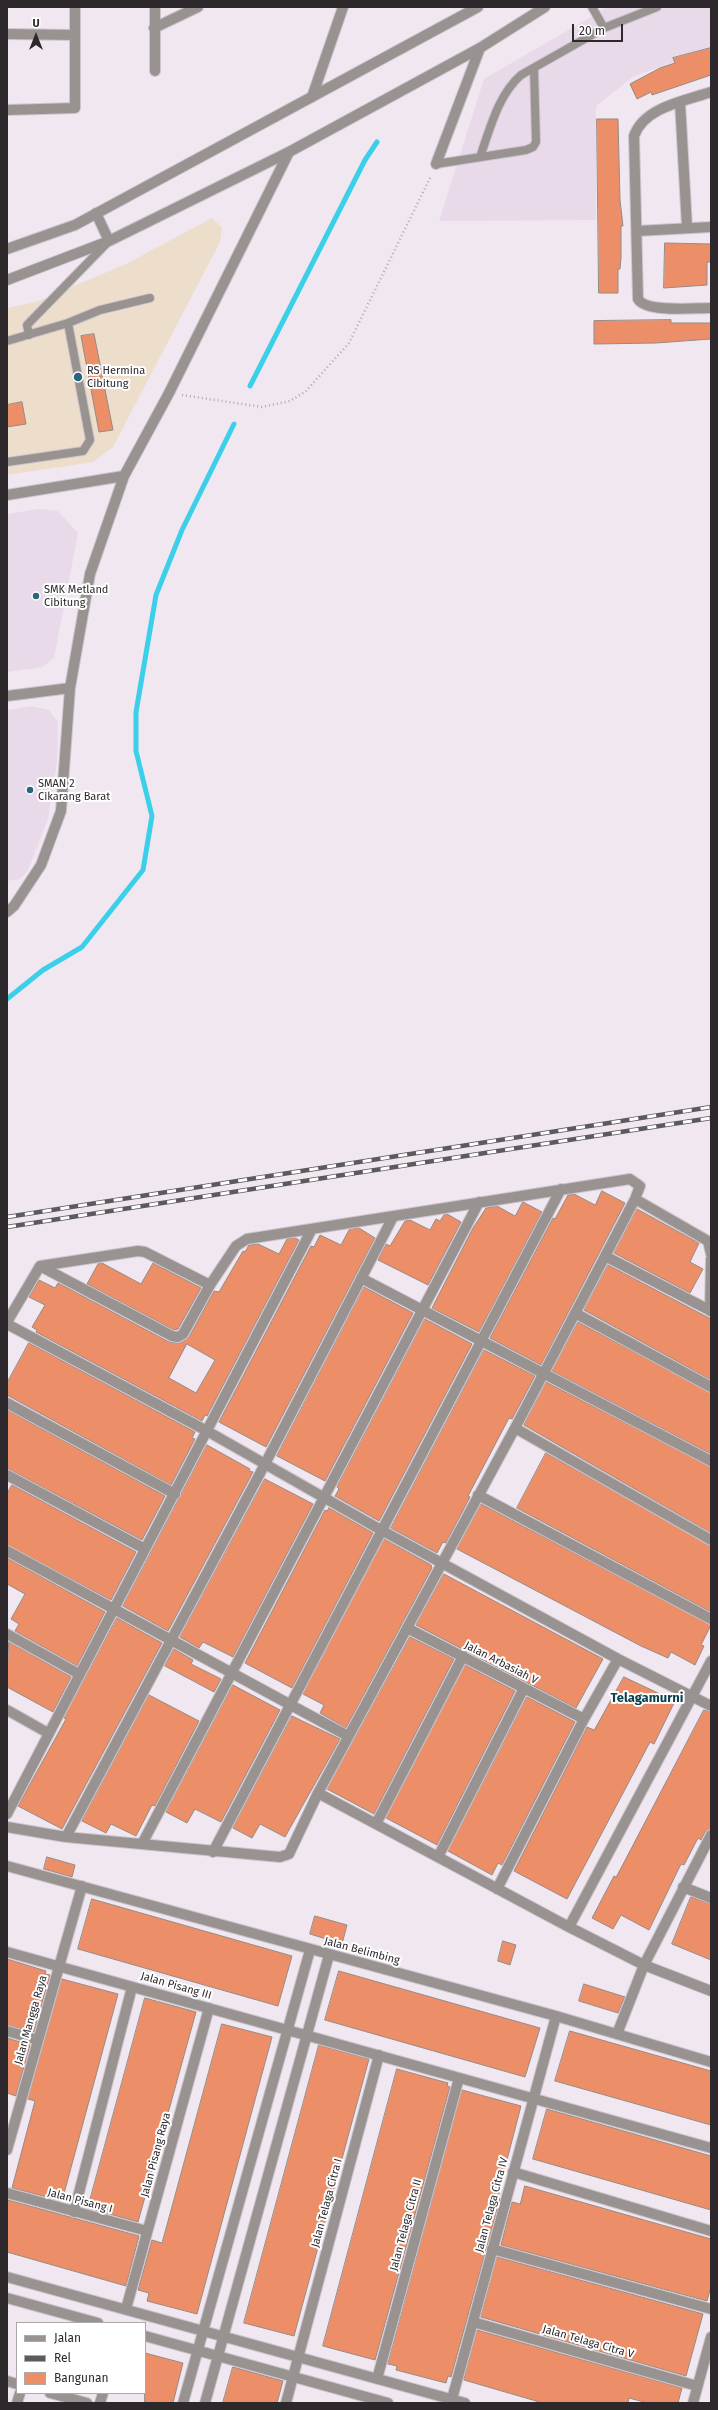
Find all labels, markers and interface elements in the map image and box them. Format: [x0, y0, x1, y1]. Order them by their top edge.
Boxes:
north arrow [16, 16, 56, 56]
scale bar [574, 16, 625, 42]
text: U [32, 17, 40, 30]
text: 20 m [579, 24, 605, 38]
place label: RS Hermina Cibitung [87, 364, 145, 390]
marker: RS Hermina Cibitung [72, 371, 84, 383]
place label: SMK Metland Cibitung [44, 583, 108, 609]
marker: SMK Metland Cibitung [31, 591, 41, 601]
place label: SMAN 2 Cikarang Barat [38, 777, 110, 803]
marker: SMAN 2 Cikarang Barat [25, 785, 35, 795]
street label: Jalan Arbasiah V [462, 1639, 540, 1687]
district label: Telagamurni [610, 1690, 684, 1706]
street label: Jalan Belimbing [323, 1935, 401, 1967]
street label: Jalan Pisang III [139, 1970, 213, 2002]
street label: Jalan Mangga Raya [12, 1974, 50, 2066]
street label: Jalan Pisang Raya [138, 2111, 174, 2199]
street label: Jalan Telaga Citra IV [473, 2156, 511, 2254]
street label: Jalan Telaga Citra I [309, 2157, 345, 2249]
street label: Jalan Telaga Citra II [387, 2178, 425, 2272]
street label: Jalan Pisang I [46, 2186, 114, 2216]
legend [16, 2322, 146, 2394]
street label: Jalan Telaga Citra V [541, 2323, 635, 2361]
text: Jalan [54, 2331, 81, 2345]
text: Rel [54, 2351, 71, 2365]
text: Bangunan [54, 2371, 109, 2385]

